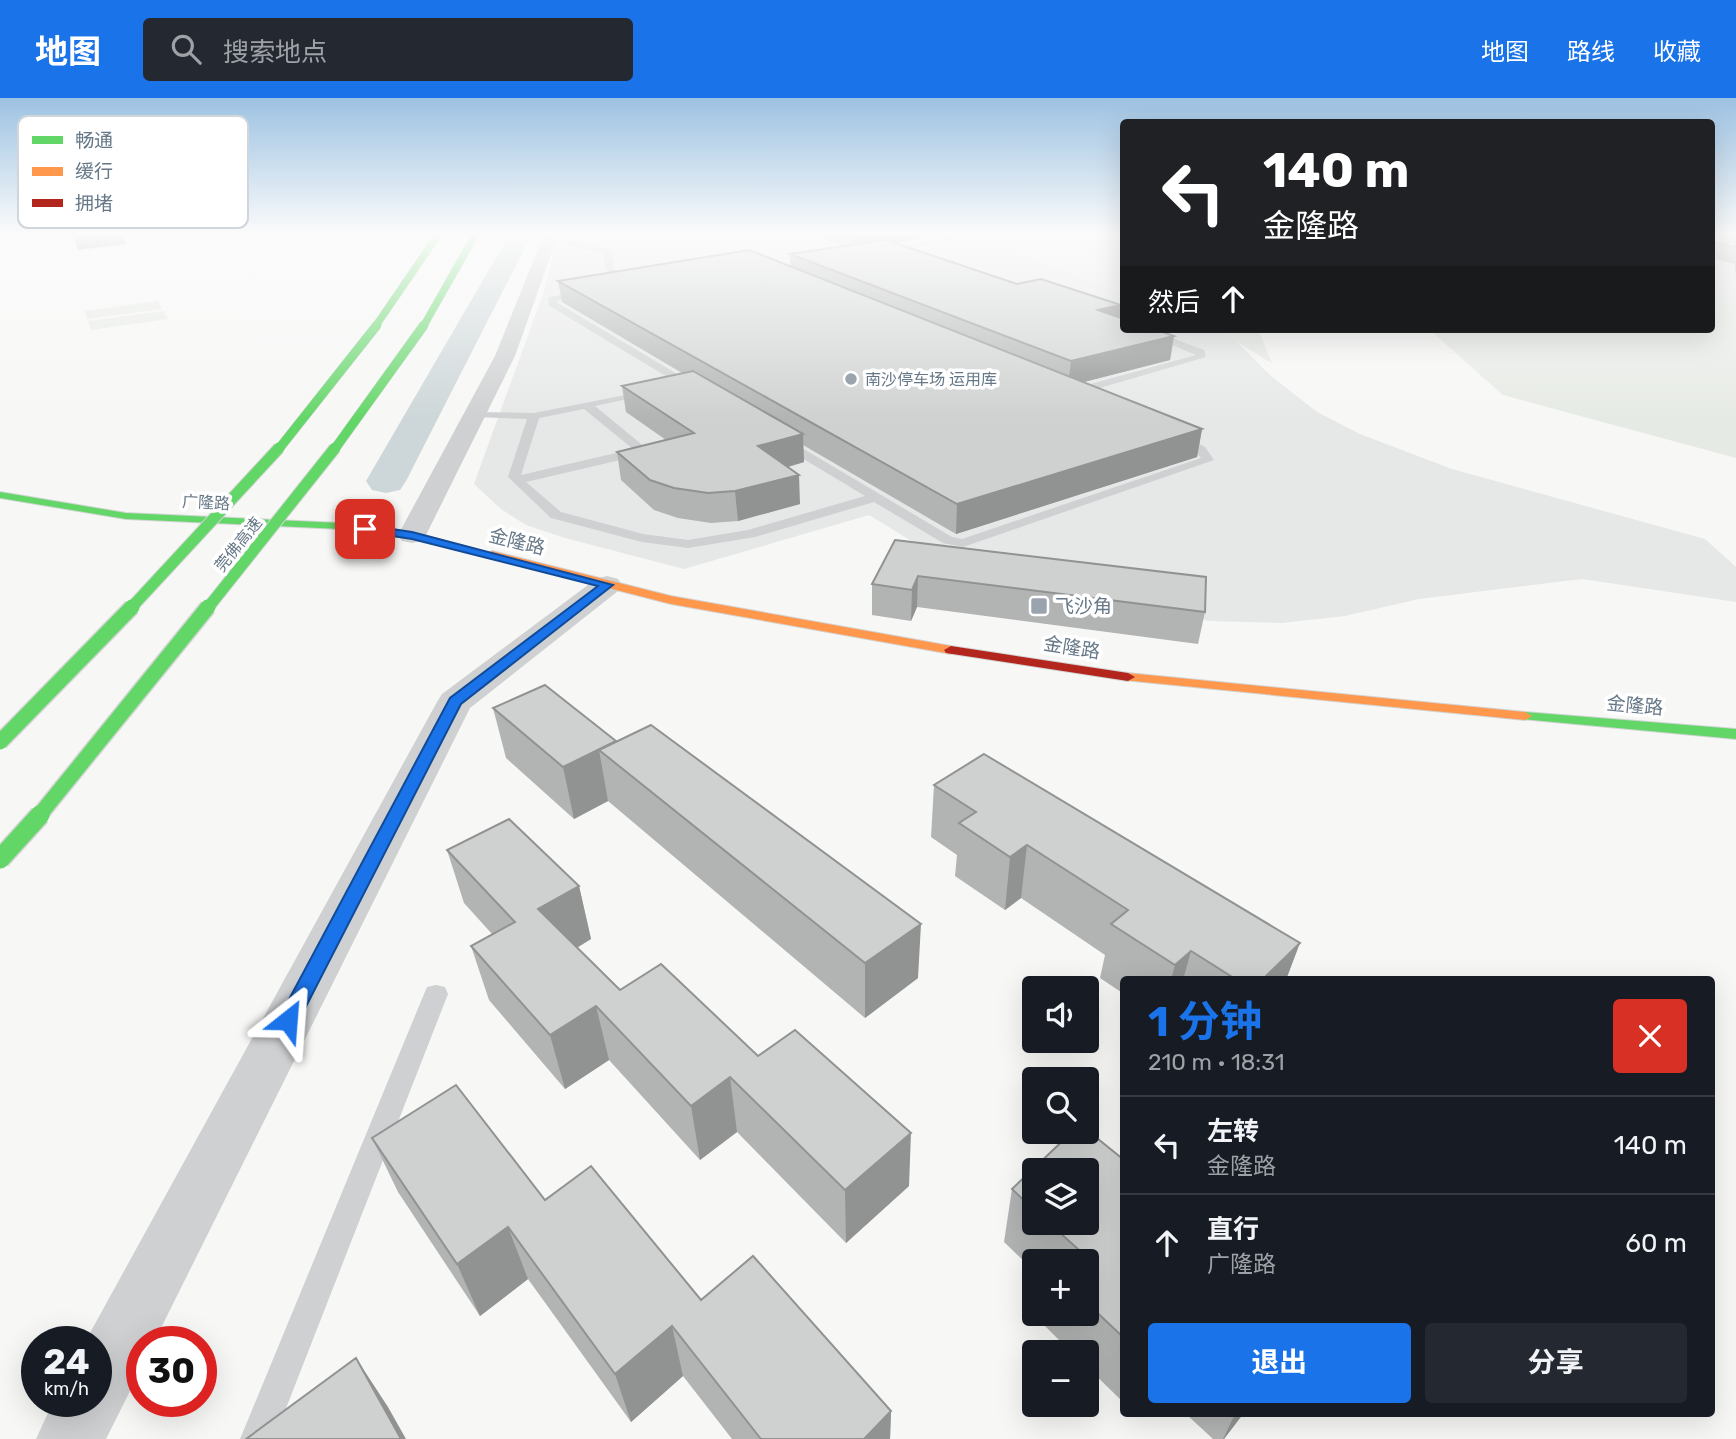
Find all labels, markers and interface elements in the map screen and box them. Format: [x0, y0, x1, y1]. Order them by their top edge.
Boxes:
search box [143, 18, 633, 81]
icon: search [167, 30, 205, 68]
text: 地图 [35, 32, 101, 71]
text: 搜索地点 [223, 37, 327, 68]
text: 地图 [1481, 38, 1529, 66]
text: 路线 [1567, 38, 1615, 66]
text: 收藏 [1653, 38, 1701, 66]
legend [18, 116, 248, 228]
text: 畅通 [75, 129, 113, 152]
text: 140 m [1263, 141, 1409, 199]
icon: left [1148, 147, 1239, 238]
text: 缓行 [75, 160, 113, 183]
text: 拥堵 [75, 192, 113, 215]
text: 金隆路 [1263, 207, 1359, 245]
icon: ahead [1214, 280, 1252, 318]
text: 然后 [1148, 287, 1200, 318]
place label: 南沙停车场 运用库 [865, 370, 997, 389]
marker: 南沙停车场 运用库 [843, 371, 859, 387]
street label: 广隆路 [182, 492, 230, 513]
pin [335, 499, 395, 559]
icon: arrive [346, 510, 384, 548]
street label: 莞佛高速 [211, 513, 266, 575]
street label: 金隆路 [486, 523, 547, 560]
place label: 飞沙角 [1055, 595, 1112, 618]
marker: 飞沙角 [1029, 596, 1049, 616]
street label: 金隆路 [1042, 632, 1102, 663]
street label: 金隆路 [1606, 692, 1664, 719]
map controls [1022, 976, 1099, 1417]
button: sound [1022, 976, 1099, 1053]
position arrow [251, 983, 325, 1057]
text: 1 分钟 [1148, 997, 1262, 1047]
button: close [1613, 999, 1687, 1073]
text: 210 m · 18:31 [1148, 1048, 1285, 1076]
button: search [1022, 1067, 1099, 1144]
text: 左转 [1207, 1116, 1259, 1147]
icon: left [1148, 1126, 1186, 1164]
text: 140 m [1614, 1130, 1687, 1161]
text: 金隆路 [1207, 1152, 1276, 1180]
button: layers [1022, 1158, 1099, 1235]
text: 直行 [1207, 1214, 1259, 1245]
icon: ahead [1148, 1224, 1186, 1262]
text: 60 m [1625, 1228, 1687, 1259]
button: + [1022, 1249, 1099, 1326]
text: 广隆路 [1207, 1250, 1276, 1278]
button: 退出 [1148, 1323, 1411, 1403]
button: 分享 [1425, 1323, 1687, 1403]
speed limit sign: 30 [126, 1326, 217, 1417]
button: − [1022, 1340, 1099, 1417]
text: 24 [43, 1341, 90, 1383]
text: km/h [44, 1378, 89, 1400]

